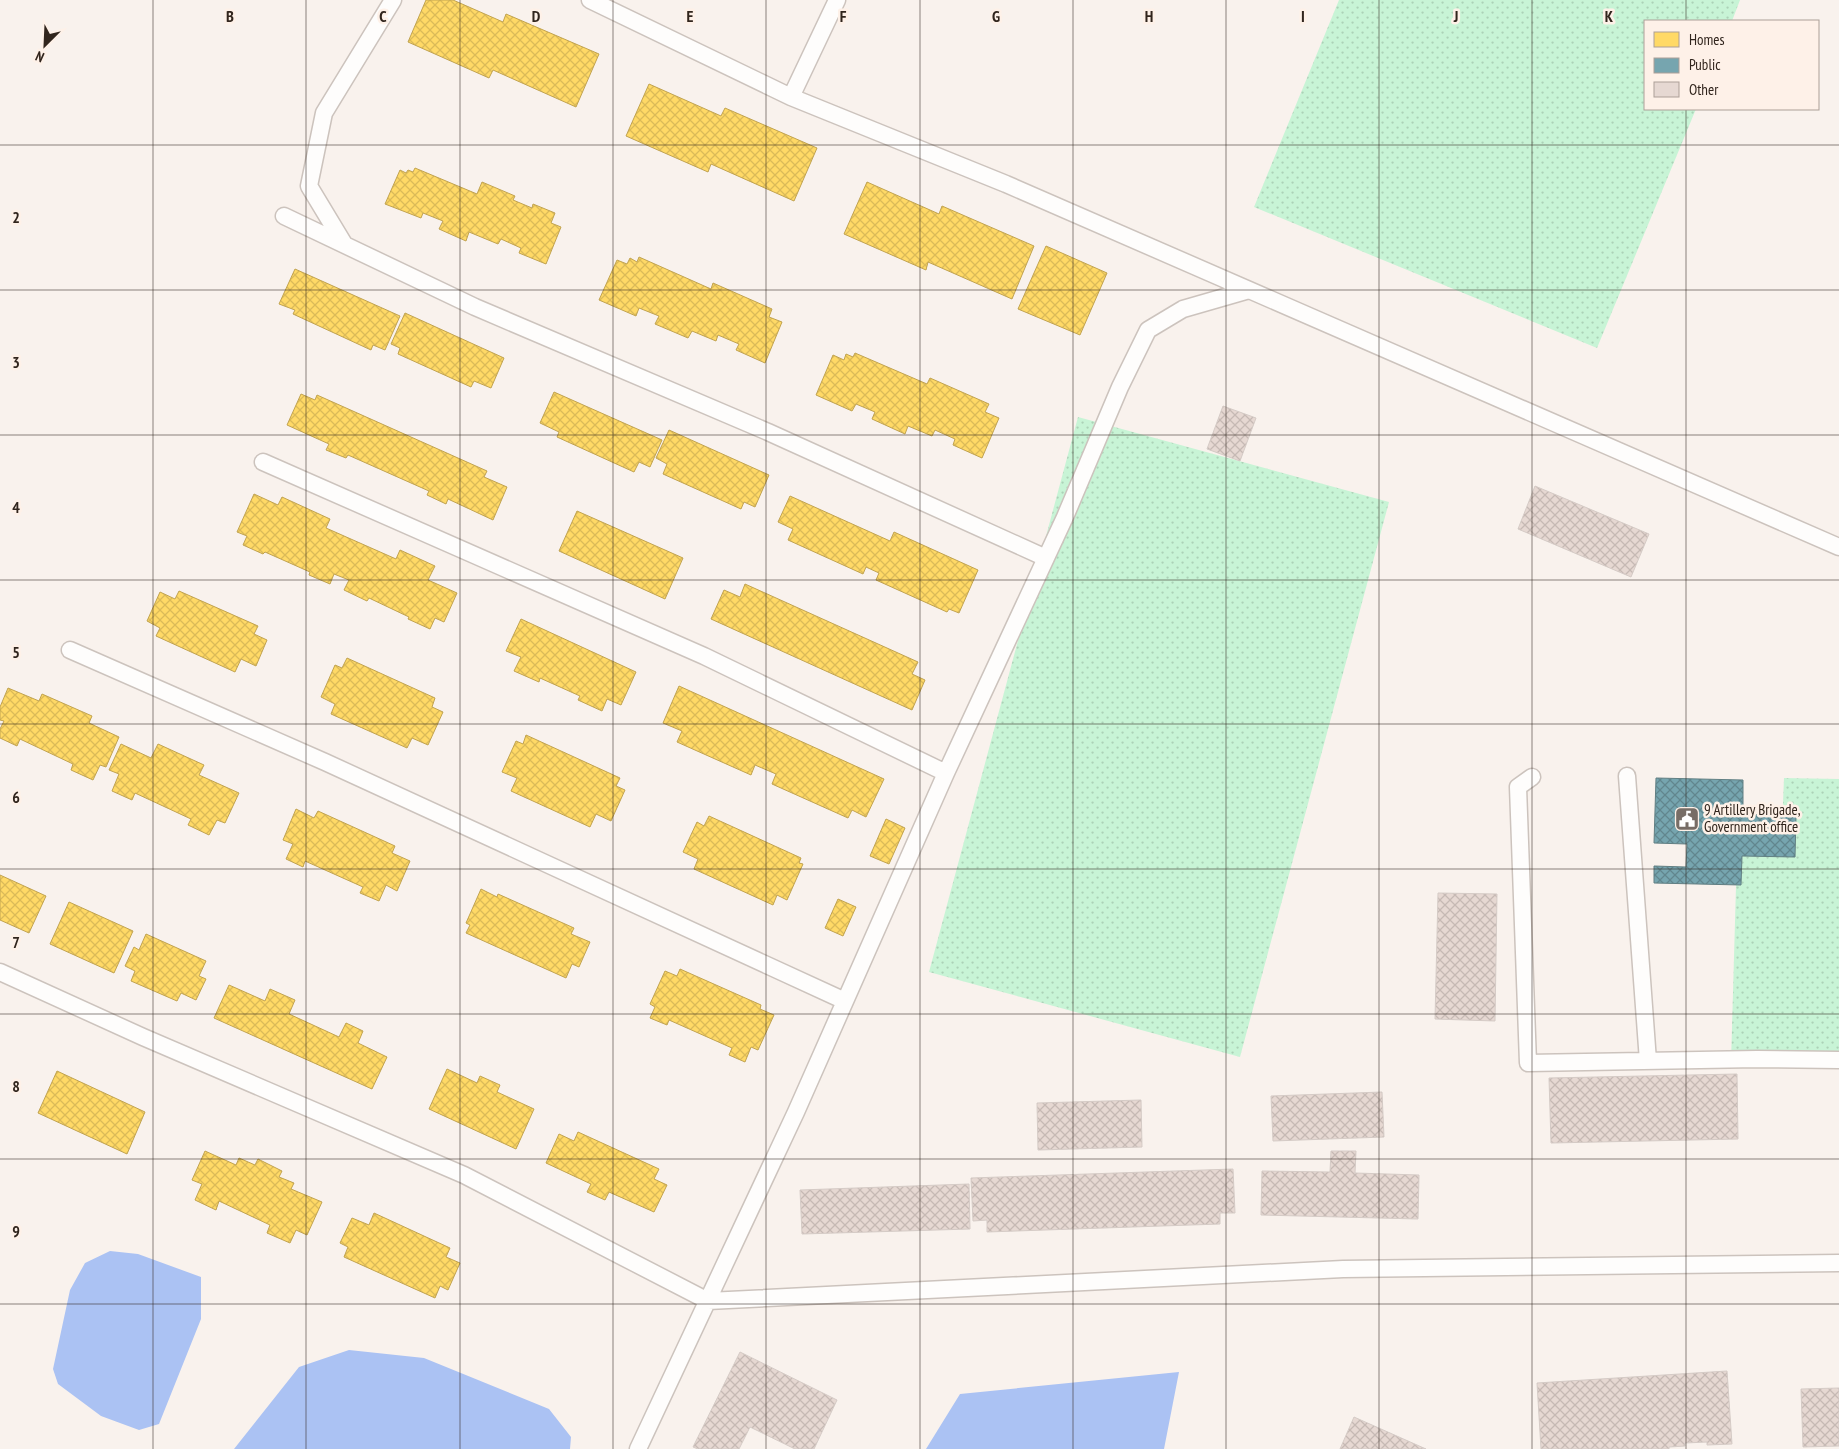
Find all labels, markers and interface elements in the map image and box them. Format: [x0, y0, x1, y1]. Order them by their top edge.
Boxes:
text: B [226, 6, 234, 26]
text: C [379, 6, 387, 26]
text: D [532, 6, 541, 26]
text: E [687, 6, 694, 26]
text: F [840, 6, 847, 26]
text: G [992, 6, 1000, 26]
text: H [1145, 6, 1153, 26]
text: I [1301, 6, 1305, 26]
text: J [1453, 6, 1458, 26]
text: K [1605, 6, 1614, 26]
north arrow [20, 20, 70, 70]
legend [1644, 20, 1819, 110]
text: Homes [1689, 30, 1725, 49]
text: N [33, 47, 47, 67]
text: Public [1689, 55, 1721, 74]
text: Other [1689, 80, 1719, 99]
text: 2 [12, 207, 20, 227]
text: 3 [12, 352, 20, 372]
text: 4 [12, 497, 20, 517]
text: 5 [12, 642, 20, 662]
text: 6 [12, 787, 20, 807]
place label: 9 Artillery Brigade, Government office [1704, 800, 1801, 836]
public building icon: 9 Artillery Brigade, Government office [1674, 806, 1700, 832]
text: 7 [12, 932, 20, 952]
text: 8 [12, 1076, 20, 1096]
text: 9 [12, 1221, 20, 1241]

